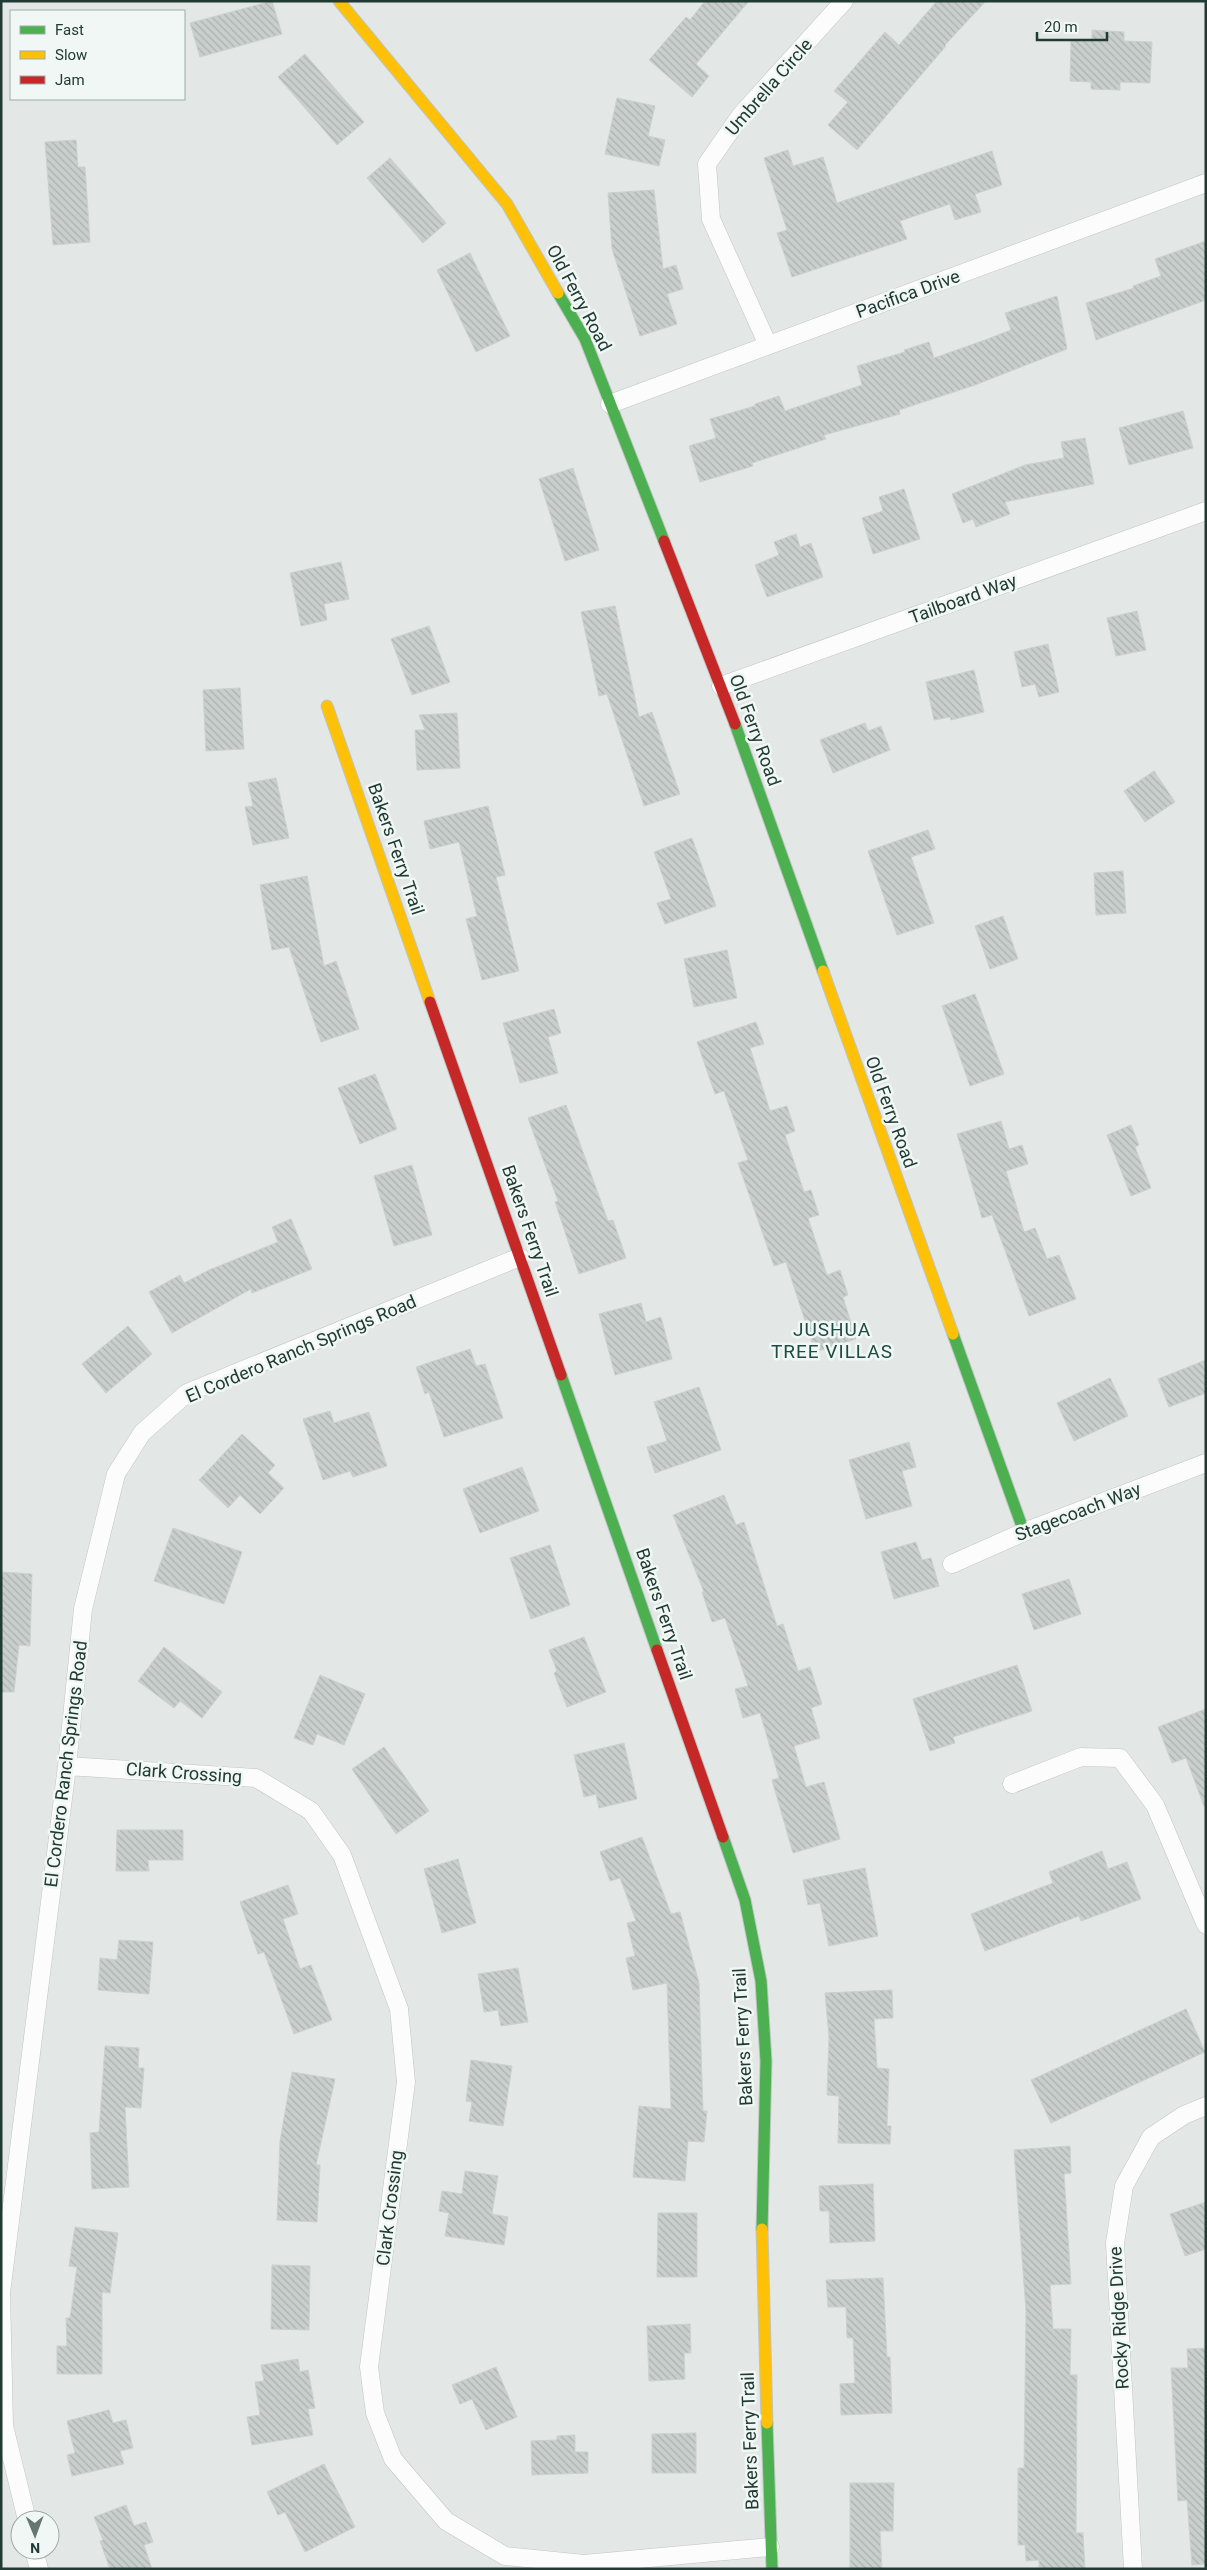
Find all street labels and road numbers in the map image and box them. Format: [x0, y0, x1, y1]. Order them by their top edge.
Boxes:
street label: Umbrella Circle [721, 34, 816, 139]
street label: Old Ferry Road [543, 241, 616, 354]
street label: Pacifica Drive [853, 265, 963, 322]
street label: Tailboard Way [906, 569, 1020, 628]
street label: Old Ferry Road [726, 671, 785, 789]
street label: Bakers Ferry Trail [364, 780, 429, 918]
street label: Old Ferry Road [862, 1053, 921, 1171]
street label: Bakers Ferry Trail [498, 1162, 563, 1300]
street label: El Cordero Ranch Springs Road [182, 1290, 419, 1407]
street label: Stagecoach Way [1012, 1478, 1144, 1545]
street label: Bakers Ferry Trail [632, 1545, 697, 1683]
street label: El Cordero Ranch Springs Road [40, 1639, 91, 1888]
street label: Clark Crossing [125, 1758, 243, 1787]
street label: Bakers Ferry Trail [728, 1968, 757, 2106]
street label: Clark Crossing [372, 2149, 407, 2267]
street label: Rocky Ridge Drive [1104, 2246, 1133, 2390]
street label: Bakers Ferry Trail [737, 2372, 762, 2510]

